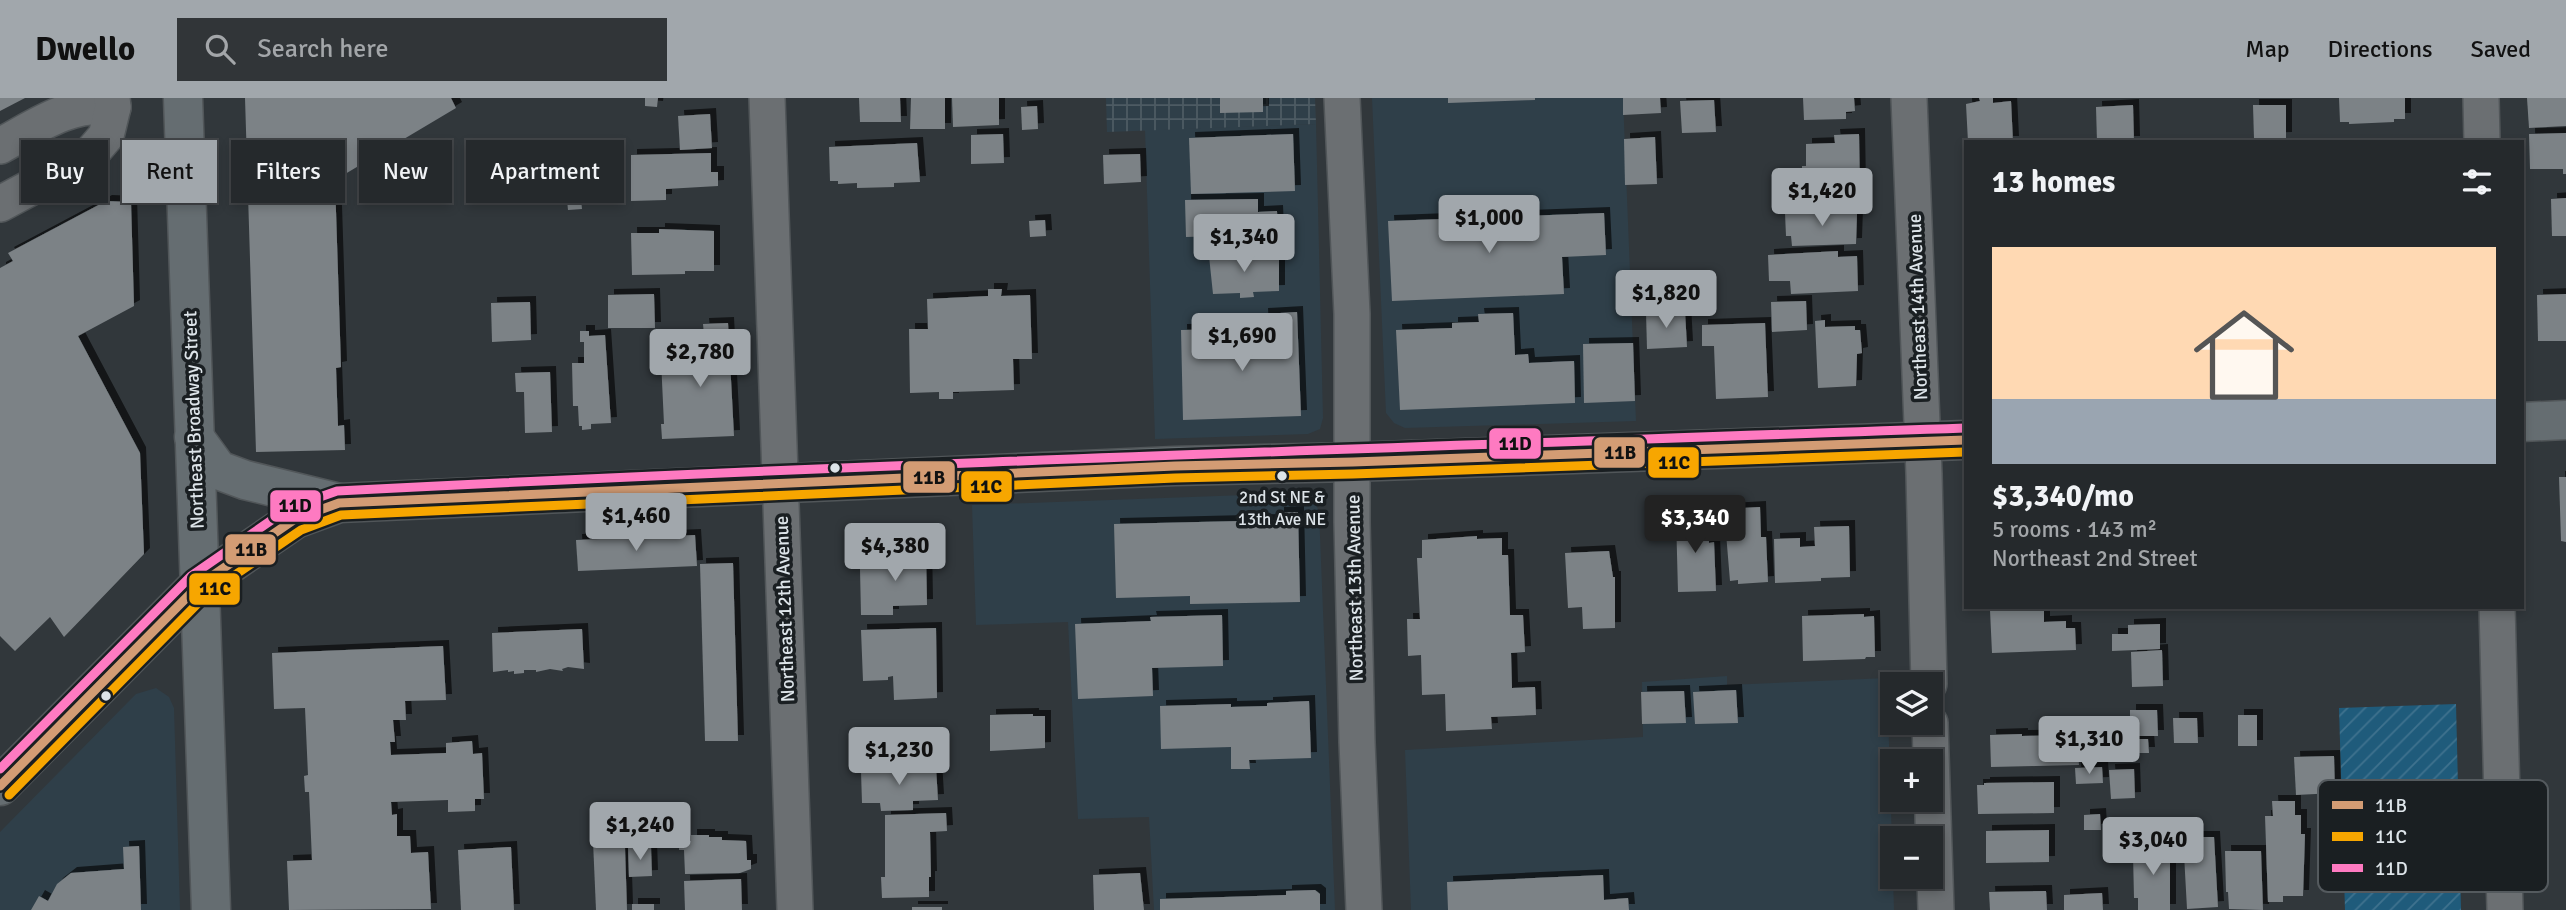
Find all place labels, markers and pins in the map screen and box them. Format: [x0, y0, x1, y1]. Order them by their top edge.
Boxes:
pin: $1,420 [1765, 169, 1879, 228]
pin: $1,000 [1432, 195, 1546, 255]
pin: $1,340 [1187, 214, 1301, 274]
pin: $1,820 [1609, 271, 1723, 330]
pin: $1,690 [1185, 314, 1299, 373]
pin: $2,780 [643, 330, 757, 389]
unlabelled marker [828, 461, 842, 475]
marker: 2nd St NE & 13th Ave NE [1275, 469, 1289, 483]
place label: 2nd St NE & 13th Ave NE [1238, 487, 1326, 530]
pin: $1,460 [579, 494, 693, 553]
pin: $3,340 [1638, 496, 1752, 555]
pin: $4,380 [838, 524, 952, 583]
unlabelled marker [99, 689, 113, 703]
pin: $1,310 [2032, 716, 2146, 776]
pin: $1,230 [842, 728, 956, 787]
pin: $1,240 [583, 802, 697, 862]
pin: $3,040 [2096, 818, 2210, 877]

